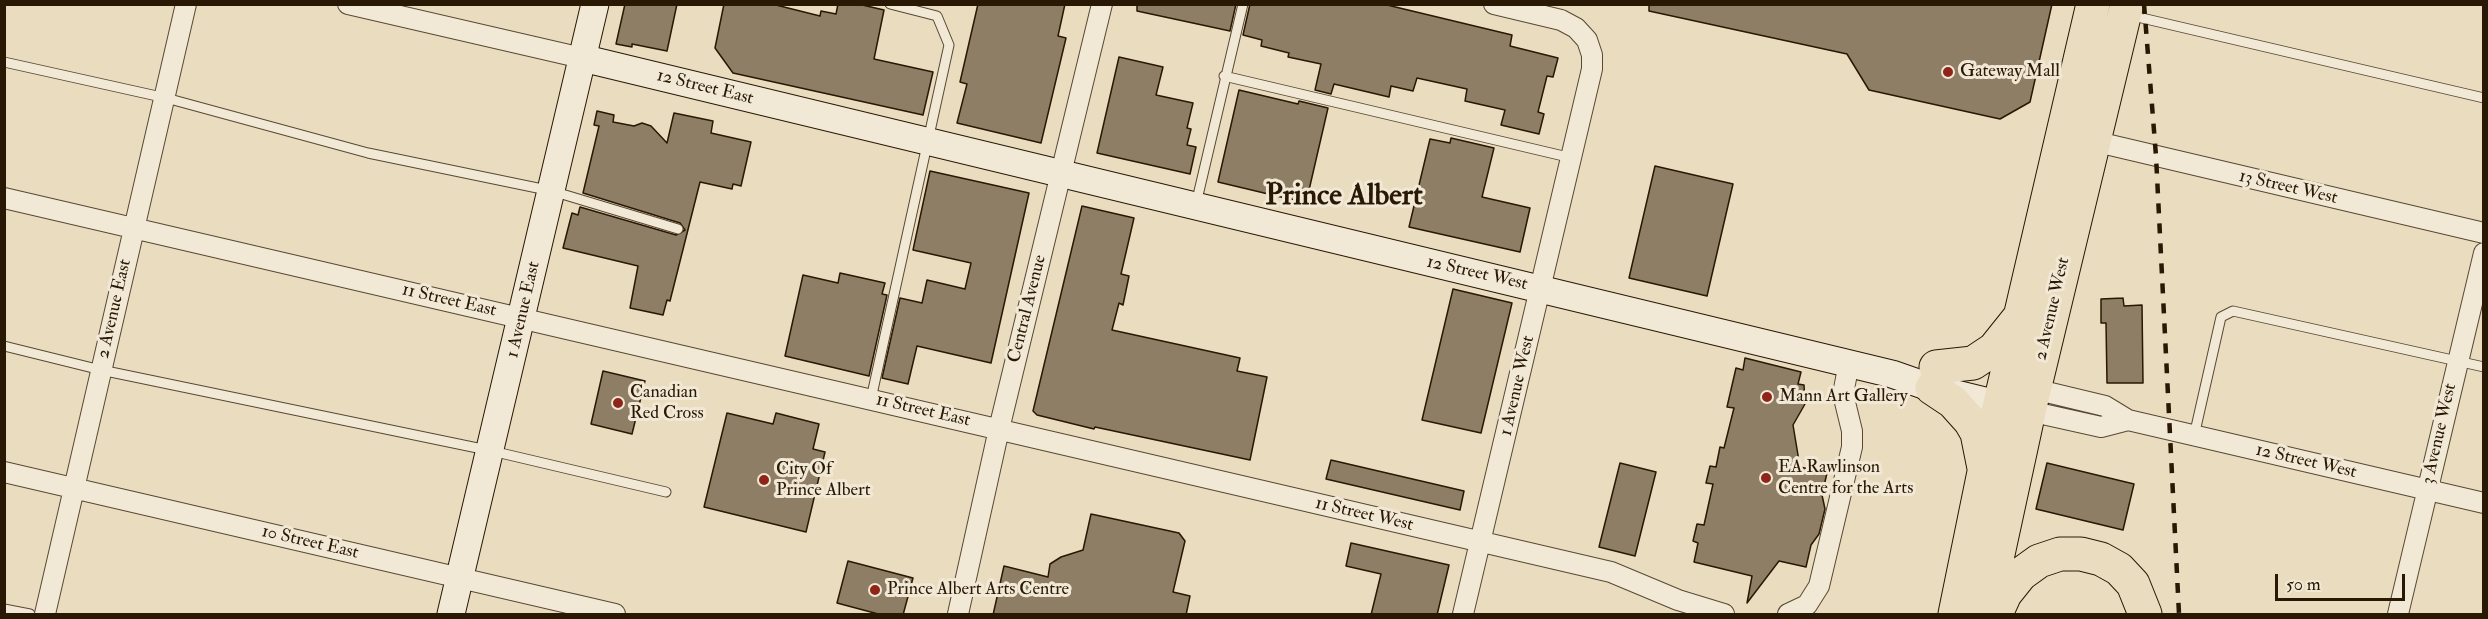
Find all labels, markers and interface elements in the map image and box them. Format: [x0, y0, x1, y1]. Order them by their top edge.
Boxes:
place label: Gateway Mall [1960, 61, 2060, 83]
marker: Gateway Mall [1941, 65, 1955, 79]
street label: 12 Street East [654, 66, 756, 110]
street label: 13 Street West [2237, 166, 2339, 210]
district label: Prince Albert [1265, 180, 1423, 216]
street label: 12 Street West [1425, 252, 1529, 296]
street label: Central Avenue [1004, 253, 1052, 365]
street label: 2 Avenue West [2031, 255, 2075, 363]
street label: 2 Avenue East [93, 257, 137, 361]
street label: 1 Avenue East [502, 260, 546, 360]
street label: 11 Street East [400, 280, 498, 322]
street label: 1 Avenue West [1496, 334, 1540, 438]
street label: 3 Avenue West [2418, 381, 2462, 487]
place label: Canadian Red Cross [630, 382, 704, 424]
place label: Mann Art Gallery [1779, 386, 1908, 408]
street label: 11 Street East [874, 390, 972, 432]
marker: Mann Art Gallery [1760, 390, 1774, 404]
marker: Canadian Red Cross [611, 396, 625, 410]
street label: 12 Street West [2254, 440, 2358, 484]
place label: EA Rawlinson Centre for the Arts [1778, 457, 1913, 500]
place label: City Of Prince Albert [776, 459, 871, 502]
marker: EA Rawlinson Centre for the Arts [1759, 471, 1773, 485]
marker: City Of Prince Albert [757, 473, 771, 487]
street label: 11 Street West [1313, 493, 1415, 537]
street label: 10 Street East [259, 521, 361, 565]
scale bar [2278, 562, 2408, 600]
text: 50 m [2286, 573, 2321, 596]
place label: Prince Albert Arts Centre [887, 579, 1069, 601]
marker: Prince Albert Arts Centre [868, 583, 882, 597]

